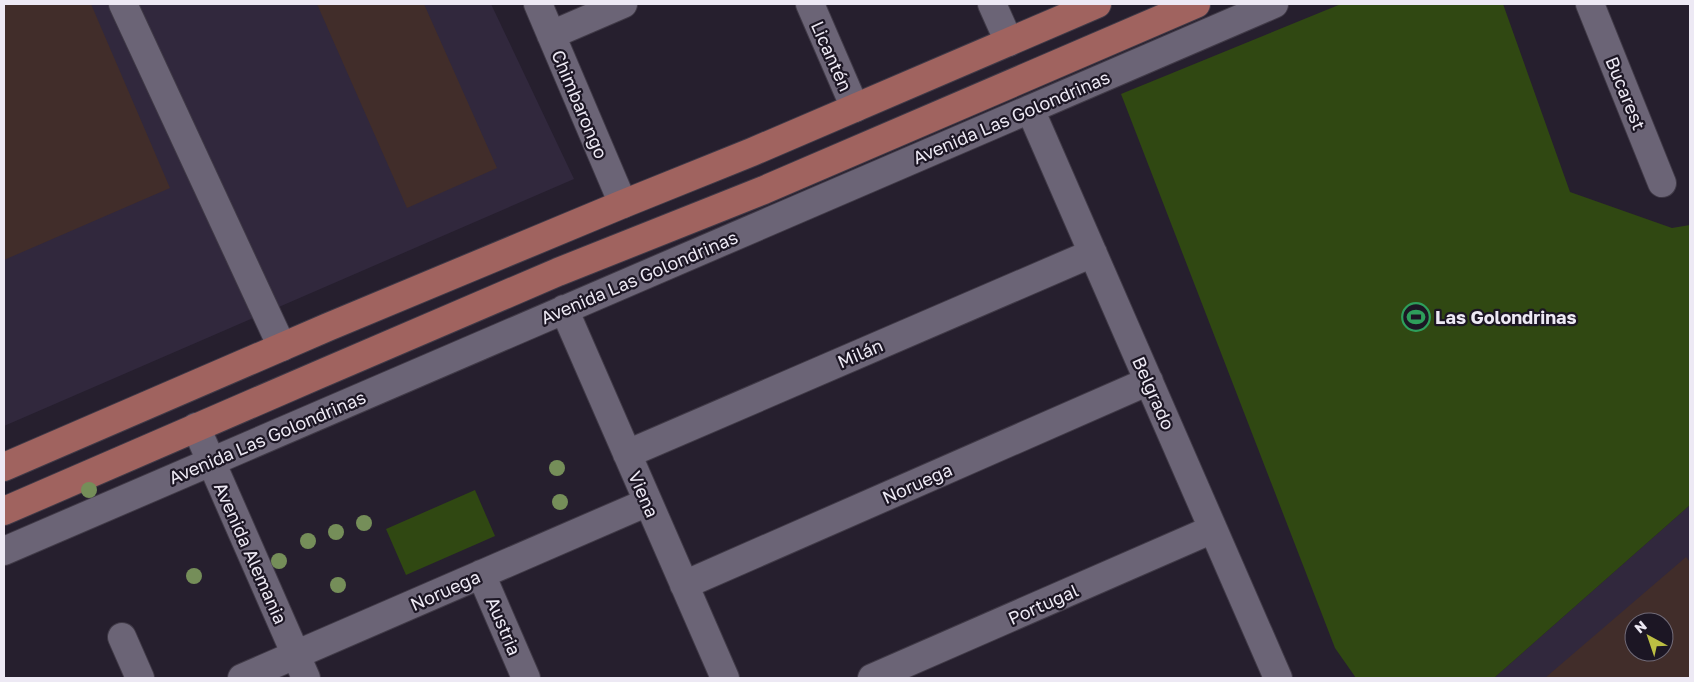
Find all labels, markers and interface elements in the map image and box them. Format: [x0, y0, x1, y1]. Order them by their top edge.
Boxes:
street label: Licantén [807, 17, 857, 95]
street label: Chimbarongo [547, 46, 613, 162]
street label: Bucarest [1601, 53, 1651, 133]
street label: Avenida Las Golondrinas [909, 65, 1113, 169]
street label: Avenida Las Golondrinas [537, 225, 741, 329]
sports icon: Las Golondrinas [1401, 302, 1431, 332]
place label: Las Golondrinas [1435, 306, 1577, 328]
street label: Milán [834, 334, 886, 372]
street label: Belgrado [1128, 353, 1180, 433]
street label: Avenida Las Golondrinas [165, 385, 369, 489]
street label: Noruega [879, 458, 955, 508]
street label: Viena [624, 467, 664, 521]
street label: Avenida Alemania [210, 479, 292, 627]
street label: Noruega [407, 565, 483, 615]
street label: Portugal [1004, 579, 1082, 629]
street label: Austria [482, 593, 526, 659]
north arrow [1624, 612, 1674, 662]
text: N [1631, 617, 1650, 637]

